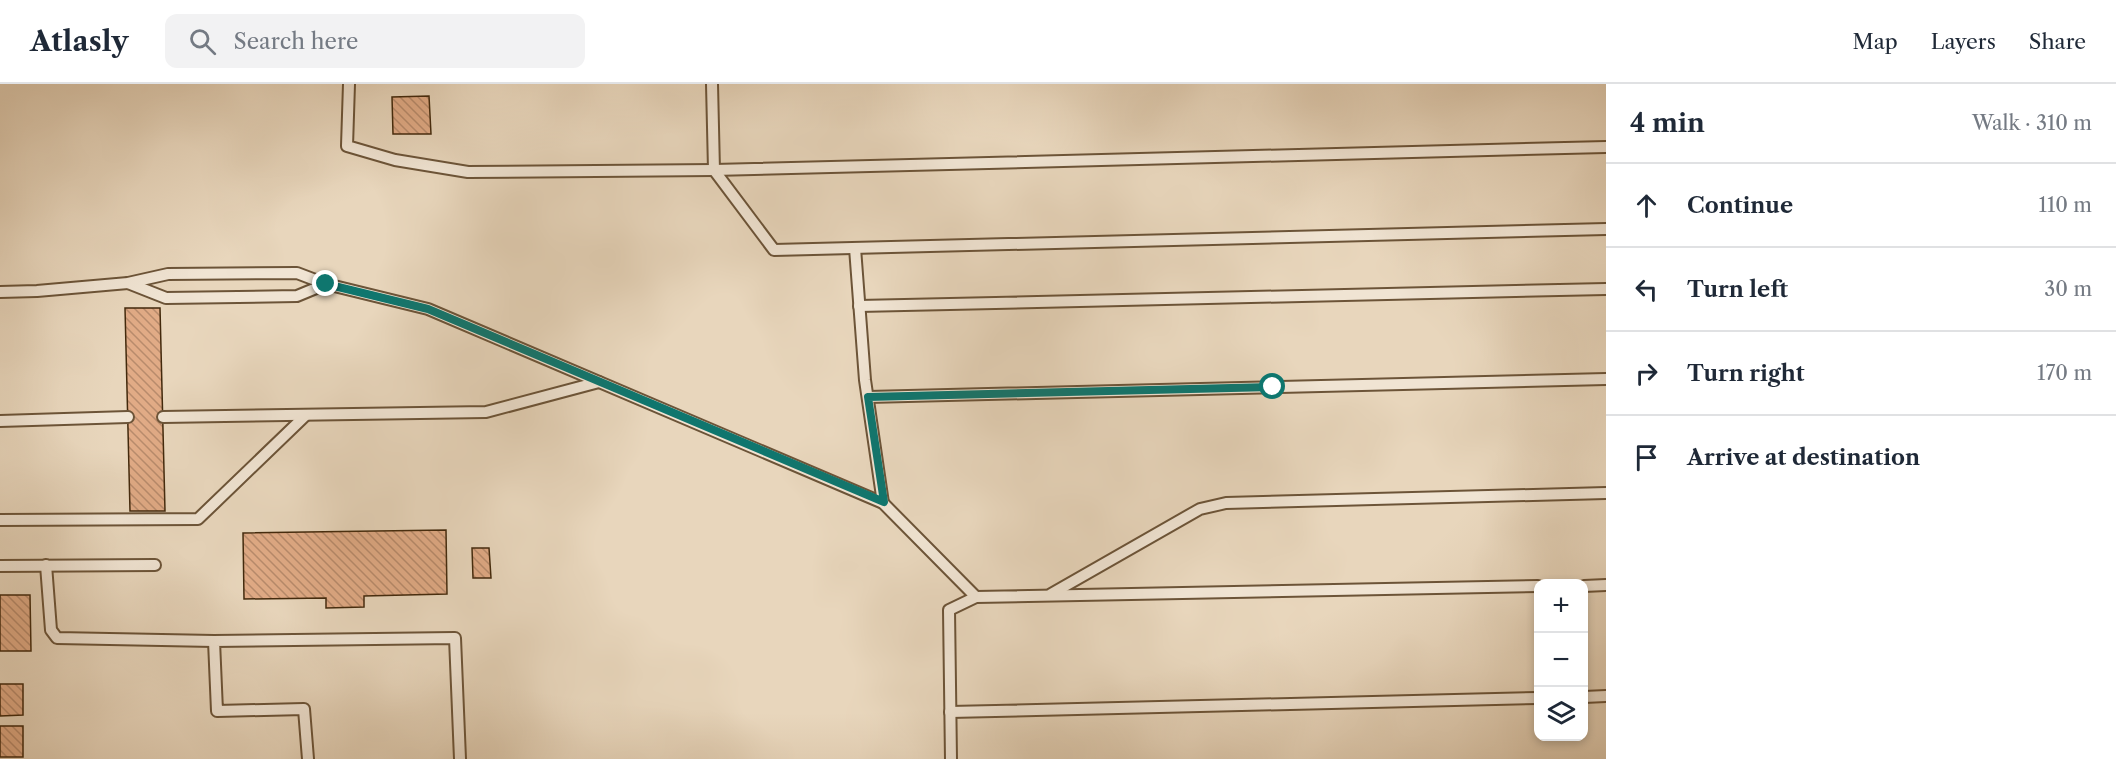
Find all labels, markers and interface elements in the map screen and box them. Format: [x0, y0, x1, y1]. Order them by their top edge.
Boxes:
search box [165, 14, 585, 68]
text: Atlasly [30, 24, 129, 58]
icon: search [186, 25, 219, 58]
text: Search here [234, 28, 358, 55]
text: Map [1853, 29, 1898, 54]
text: Layers [1931, 29, 1996, 54]
text: Share [2029, 29, 2086, 54]
text: 4 min [1630, 107, 1705, 139]
text: Walk · 310 m [1972, 111, 2092, 135]
icon: ahead [1630, 189, 1663, 222]
text: Continue [1687, 192, 1793, 219]
text: 110 m [2039, 193, 2092, 217]
route end [312, 270, 338, 296]
icon: left [1630, 273, 1663, 306]
text: Turn left [1687, 276, 1788, 303]
text: 30 m [2044, 277, 2092, 301]
icon: right [1630, 357, 1663, 390]
text: Turn right [1687, 360, 1805, 387]
text: 170 m [2037, 361, 2092, 385]
route start [1259, 373, 1285, 399]
icon: arrive [1630, 441, 1663, 474]
text: Arrive at destination [1687, 444, 1920, 471]
map controls [1534, 579, 1588, 741]
button: + [1534, 579, 1588, 633]
button: − [1534, 633, 1588, 687]
button: layers [1534, 687, 1588, 741]

